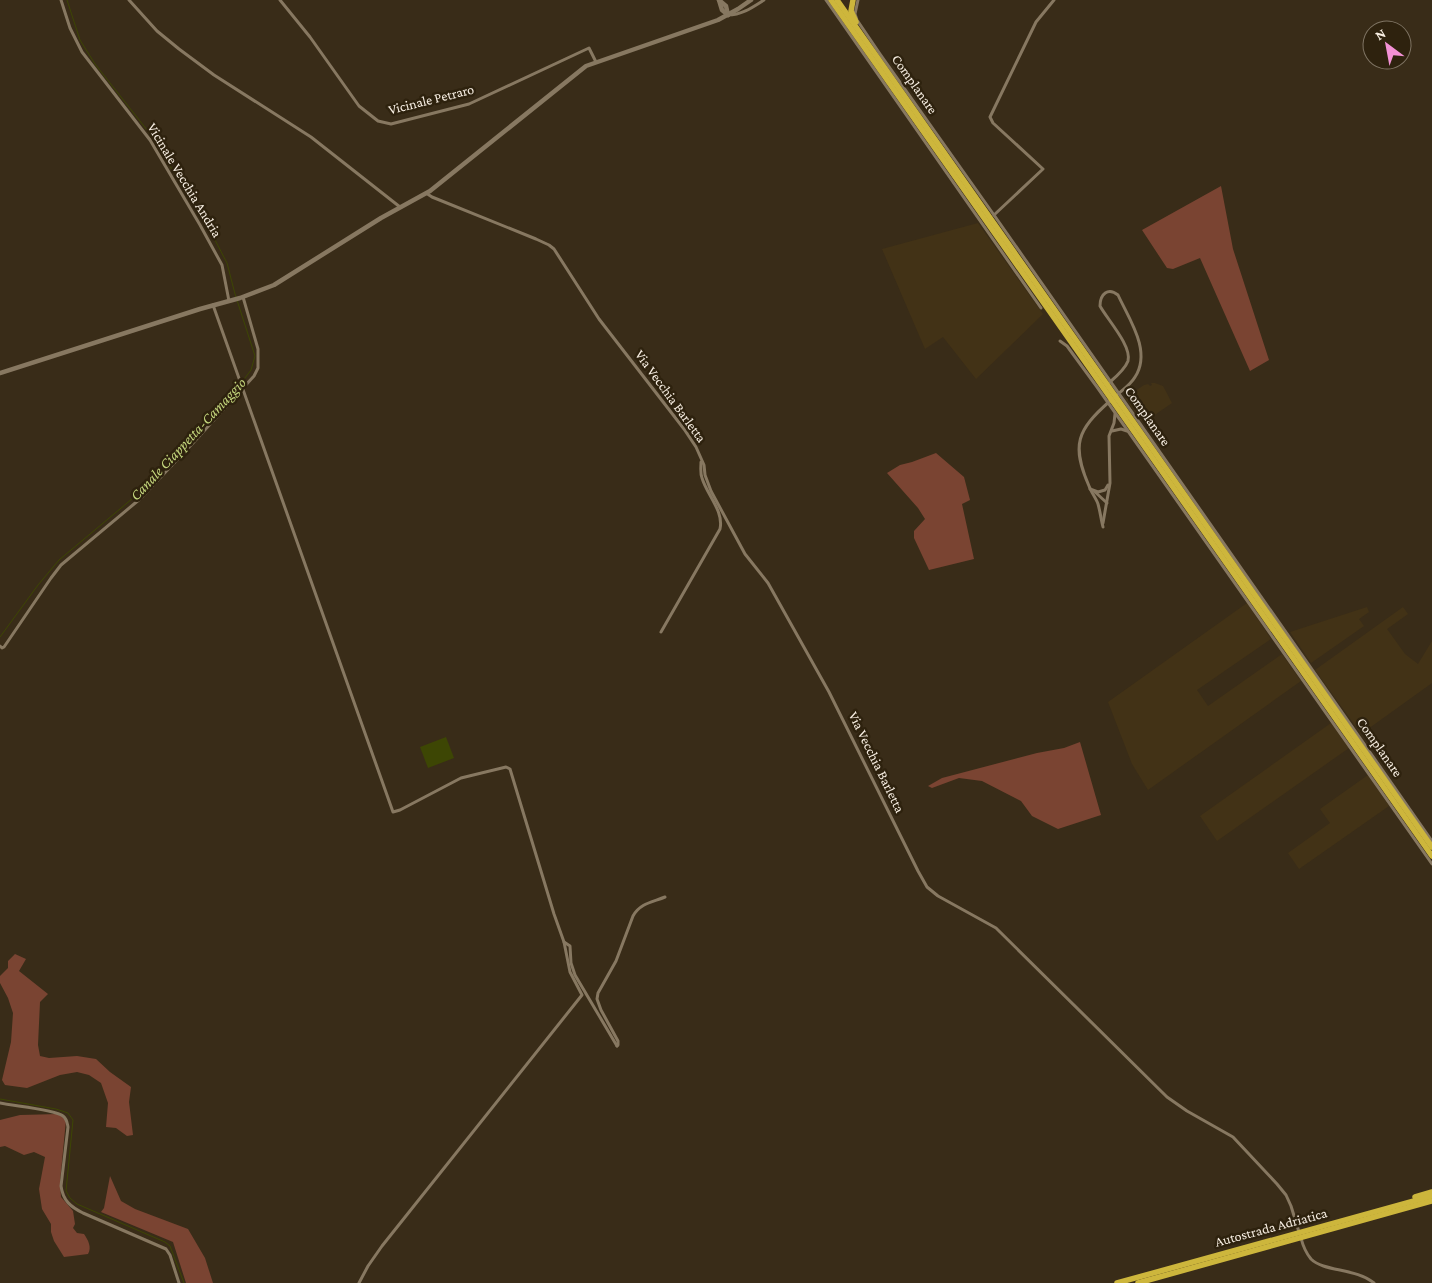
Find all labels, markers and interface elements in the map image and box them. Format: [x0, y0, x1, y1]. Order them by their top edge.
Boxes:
north arrow [1362, 20, 1412, 70]
text: N [1372, 24, 1389, 43]
street label: Complanare [889, 51, 941, 117]
street label: Vicinale Petraro [387, 81, 476, 117]
street label: Vicinale Vecchia Andria [144, 120, 226, 241]
street label: Via Vecchia Barletta [632, 347, 710, 446]
water label: Canale Ciappetta-Camaggio [127, 374, 250, 504]
street label: Complanare [1122, 383, 1174, 449]
street label: Via Vecchia Barletta [846, 709, 909, 816]
street label: Complanare [1354, 714, 1406, 780]
street label: Autostrada Adriatica [1213, 1204, 1329, 1250]

